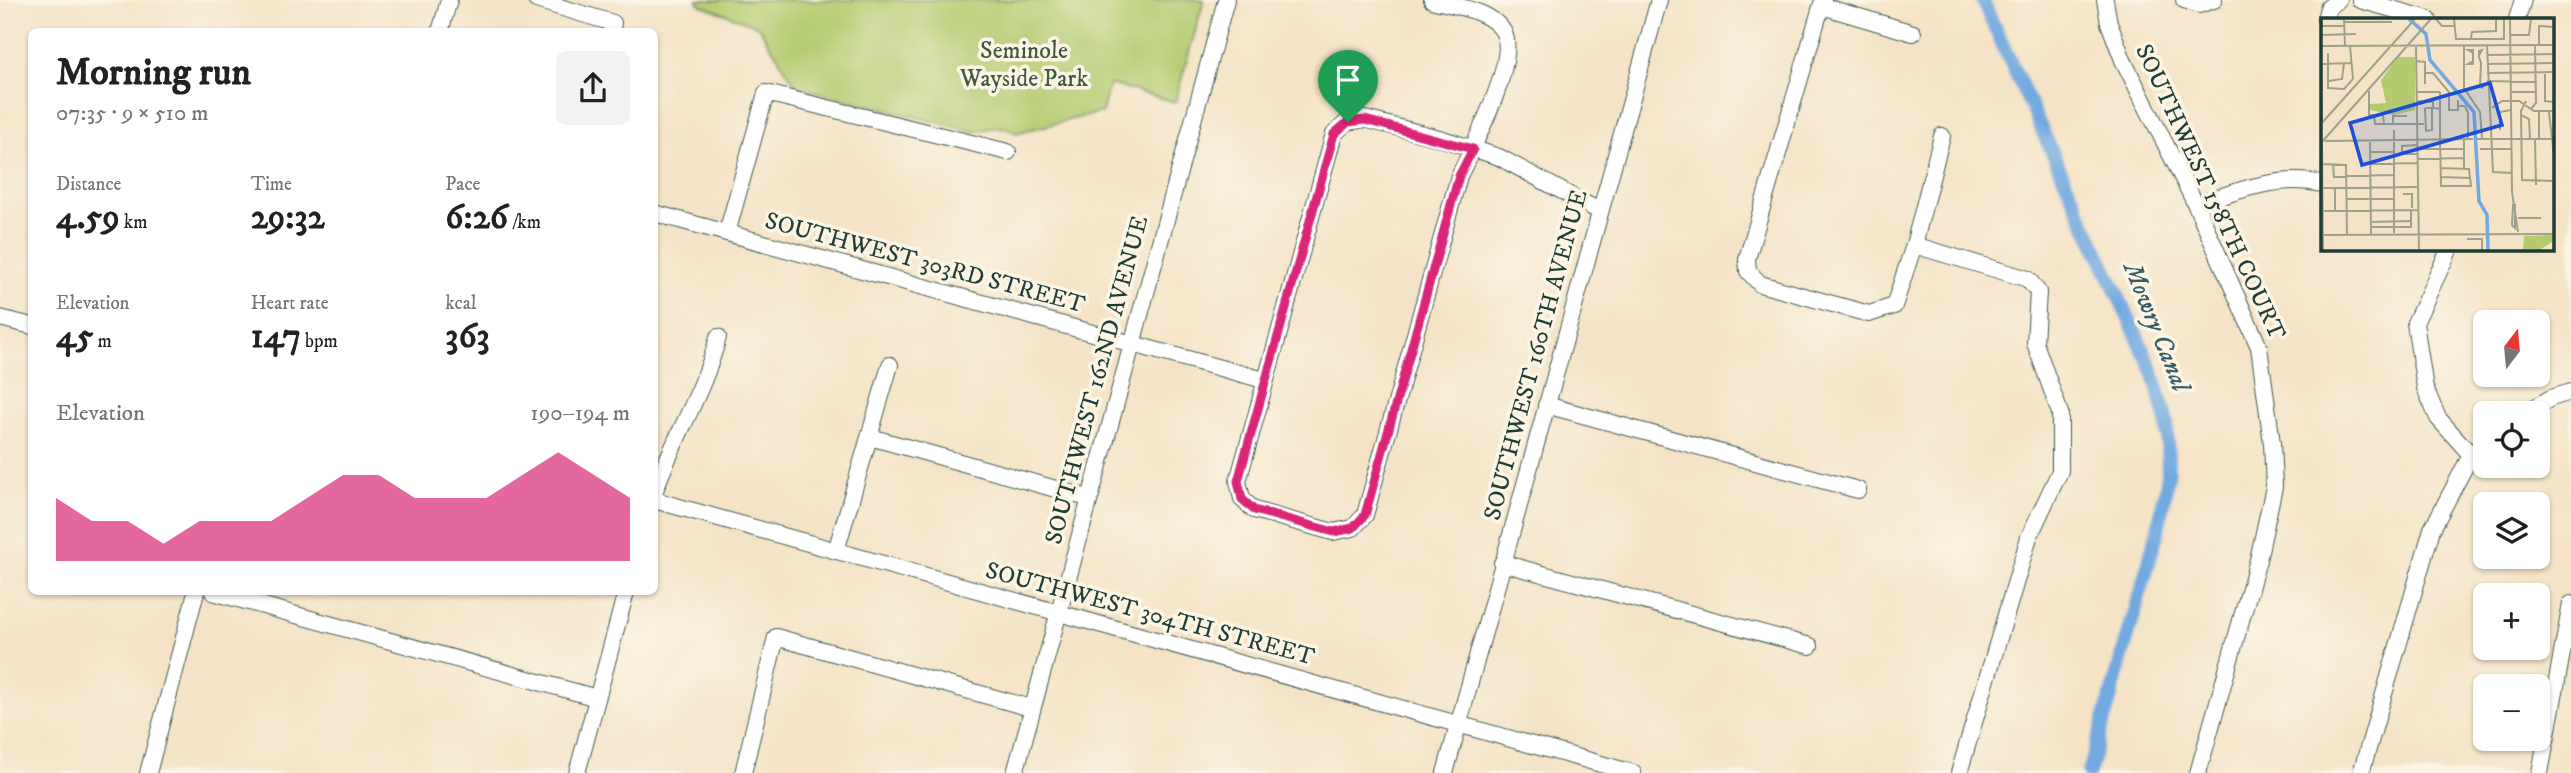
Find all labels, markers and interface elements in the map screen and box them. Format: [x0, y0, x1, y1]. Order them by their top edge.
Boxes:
inset map [2321, 18, 2554, 250]
park label: Seminole Wayside Park [959, 36, 1088, 94]
street label: SOUTHWEST 158TH COURT [2128, 39, 2292, 345]
text: Morning run [56, 49, 251, 97]
pin [1318, 50, 1378, 122]
button: share [556, 51, 630, 125]
icon: arrive [1329, 61, 1367, 99]
text: 07:35 · 9 × 510 m [56, 99, 209, 128]
text: Distance [56, 173, 121, 196]
text: Time [251, 173, 292, 196]
text: Pace [445, 173, 480, 196]
street label: SOUTHWEST 160TH AVENUE [1477, 186, 1595, 524]
text: 4.59 [56, 196, 120, 240]
text: 29:32 [251, 196, 325, 240]
text: 6:26 [445, 196, 508, 240]
street label: SOUTHWEST 303RD STREET [762, 206, 1088, 320]
text: km [120, 211, 148, 234]
text: /km [508, 211, 541, 234]
street label: SOUTHWEST 162ND AVENUE [1039, 212, 1155, 548]
water label: Mowry Canal [2114, 256, 2198, 400]
text: Elevation [56, 292, 130, 315]
text: Heart rate [251, 292, 329, 315]
text: kcal [445, 292, 477, 315]
north arrow [2473, 310, 2550, 387]
map controls [2473, 310, 2550, 751]
text: 45 [56, 315, 93, 359]
text: 147 [251, 315, 301, 359]
text: 363 [445, 315, 490, 359]
text: m [93, 330, 112, 353]
text: bpm [301, 330, 338, 353]
text: Elevation [56, 399, 145, 428]
text: 190–194 m [530, 399, 630, 428]
button: locate [2473, 401, 2550, 478]
button: layers [2473, 492, 2550, 569]
street label: SOUTHWEST 304TH STREET [982, 556, 1318, 672]
button: + [2473, 583, 2550, 660]
button: − [2473, 674, 2550, 751]

